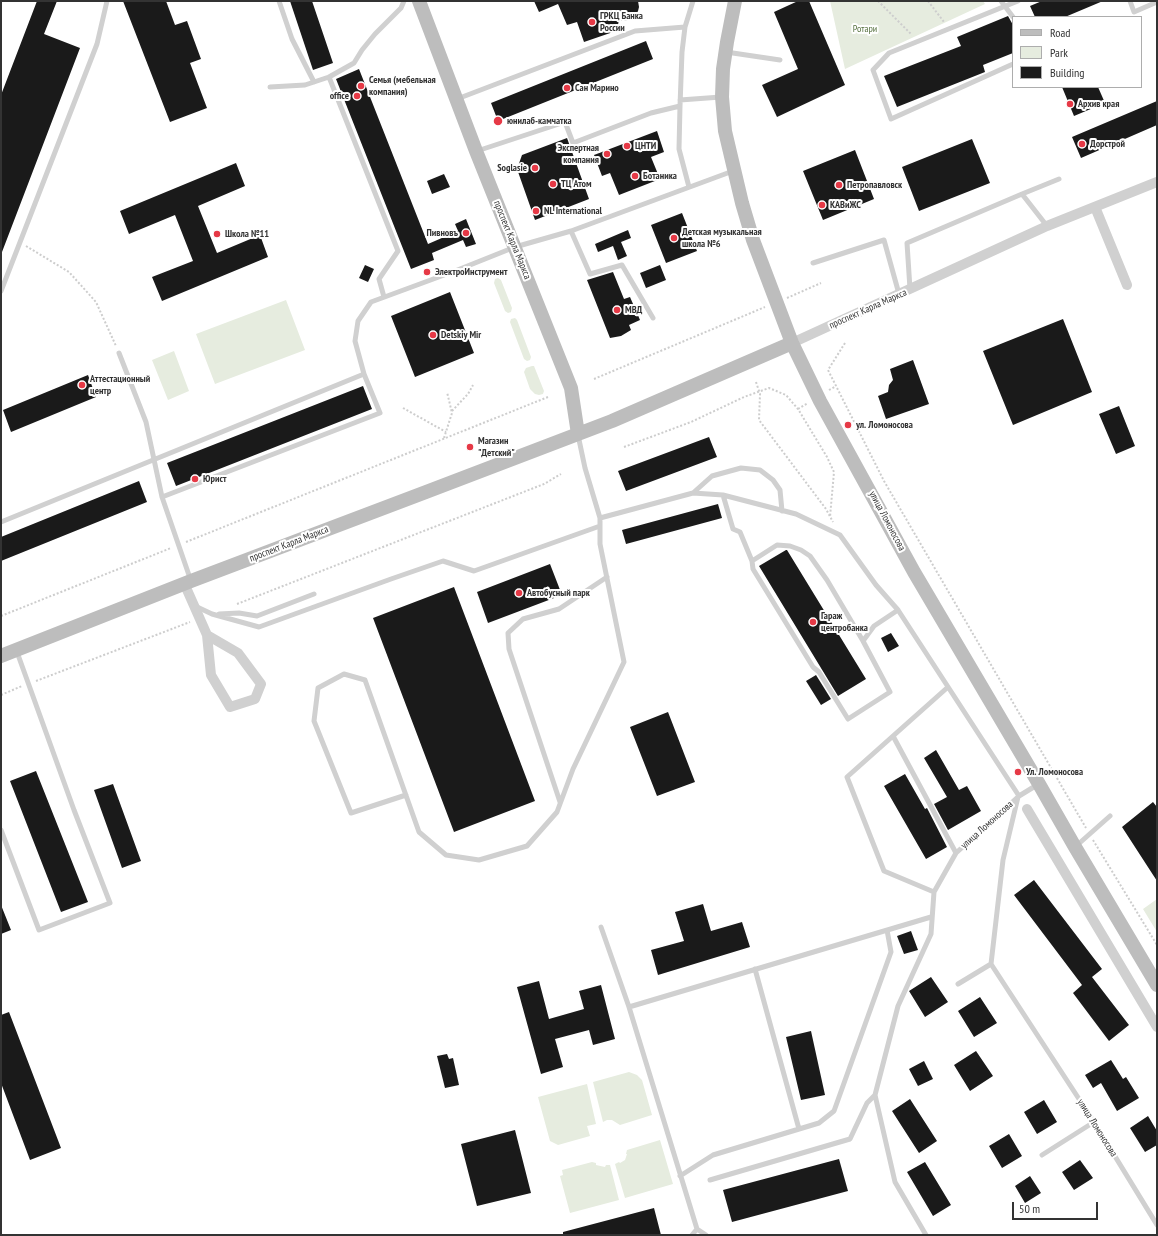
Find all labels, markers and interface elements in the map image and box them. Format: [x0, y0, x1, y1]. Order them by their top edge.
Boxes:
place label: ГРКЦ Банка России [600, 10, 643, 34]
legend [1012, 16, 1142, 88]
marker: ГРКЦ Банка России [587, 17, 597, 27]
park label: Ротари [853, 23, 877, 35]
text: Road [1050, 25, 1070, 40]
text: Park [1050, 45, 1068, 60]
text: Building [1050, 65, 1085, 80]
place label: Семья (мебельная компания) [369, 74, 436, 98]
marker: Семья (мебельная компания) [356, 81, 366, 91]
place label: Сан Марино [575, 82, 619, 94]
marker: Сан Марино [562, 83, 572, 93]
place label: office [330, 90, 349, 102]
marker: office [352, 91, 362, 101]
place label: Архив края [1078, 98, 1119, 110]
marker: Архив края [1065, 99, 1075, 109]
marker: юнилаб-камчатка [492, 115, 504, 127]
place label: юнилаб-камчатка [507, 115, 572, 127]
place label: Дорстрой [1090, 138, 1125, 150]
marker: Дорстрой [1077, 139, 1087, 149]
place label: ЦНТИ [635, 140, 656, 152]
marker: ЦНТИ [622, 141, 632, 151]
place label: Экспертная компания [557, 142, 599, 166]
marker: Экспертная компания [602, 149, 612, 159]
place label: Soglasie [497, 162, 527, 174]
marker: Soglasie [530, 163, 540, 173]
place label: Ботаника [643, 170, 677, 182]
marker: Ботаника [630, 171, 640, 181]
place label: ТЦ Атом [561, 178, 592, 190]
marker: ТЦ Атом [548, 179, 558, 189]
place label: Петропавловск [847, 179, 902, 191]
marker: Петропавловск [834, 180, 844, 190]
street label: проспект Карла Маркса [491, 199, 533, 281]
place label: КАВиЖС [830, 199, 861, 211]
marker: КАВиЖС [817, 200, 827, 210]
place label: NL International [544, 205, 602, 217]
marker: NL International [531, 206, 541, 216]
place label: Детская музыкальная школа №6 [682, 226, 762, 250]
place label: Пивновъ [426, 227, 458, 239]
place label: Школа №11 [225, 228, 269, 240]
marker: Пивновъ [461, 228, 471, 238]
marker: Школа №11 [212, 229, 222, 239]
marker: Детская музыкальная школа №6 [669, 233, 679, 243]
place label: ЭлектроИнструмент [435, 266, 508, 278]
marker: ЭлектроИнструмент [422, 267, 432, 277]
street label: проспект Карла Маркса [827, 286, 909, 332]
place label: МВД [625, 304, 642, 316]
marker: МВД [612, 305, 622, 315]
place label: Detskiy Mir [441, 329, 481, 341]
marker: Detskiy Mir [428, 330, 438, 340]
place label: Аттестационный центр [90, 373, 150, 396]
marker: Аттестационный центр [77, 380, 87, 390]
place label: ул. Ломоносова [856, 419, 913, 431]
marker: ул. Ломоносова [843, 420, 853, 430]
place label: Магазин "Детский" [478, 435, 515, 458]
marker: Магазин "Детский" [465, 442, 475, 452]
place label: Юрист [203, 473, 226, 485]
marker: Юрист [190, 474, 200, 484]
street label: улица Ломоносова [866, 489, 908, 553]
street label: проспект Карла Маркса [248, 523, 330, 565]
place label: Автобусный парк [527, 587, 590, 599]
marker: Автобусный парк [514, 588, 524, 598]
place label: Гараж центробанка [821, 610, 868, 634]
marker: Гараж центробанка [808, 617, 818, 627]
place label: Ул. Ломоносова [1026, 766, 1083, 778]
marker: Ул. Ломоносова [1013, 767, 1023, 777]
street label: улица Ломоносова [958, 798, 1016, 852]
street label: улица Ломоносова [1074, 1097, 1120, 1159]
scale bar [1014, 1194, 1100, 1220]
text: 50 m [1019, 1201, 1040, 1216]

